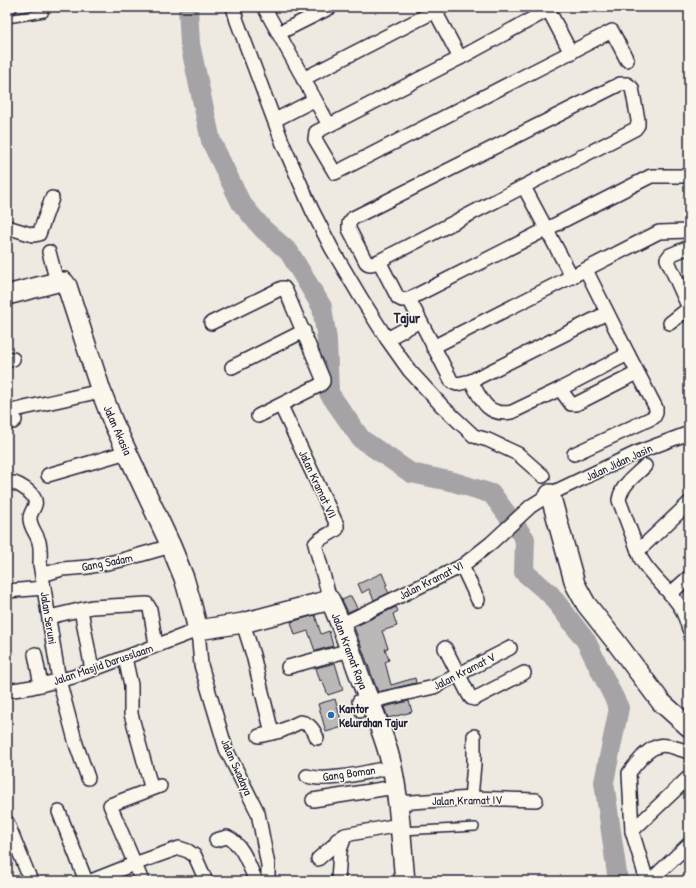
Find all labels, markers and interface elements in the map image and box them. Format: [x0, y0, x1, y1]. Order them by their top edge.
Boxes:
district label: Tajur [393, 308, 421, 328]
street label: Jalan Akasia [100, 402, 137, 458]
street label: Jalan Jidan Jasin [583, 439, 655, 485]
street label: Jalan Kramat VII [295, 447, 341, 521]
street label: Gang Sadam [80, 549, 134, 575]
street label: Jalan Kramat VI [396, 557, 466, 603]
street label: Jalan Seruni [36, 590, 62, 646]
street label: Jalan Kramat Raya [328, 610, 372, 692]
street label: Jalan Masjid Darusslaam [51, 639, 155, 689]
street label: Jalan Kramat V [430, 648, 498, 694]
place label: Kantor Kelurahan Tajur [339, 700, 408, 731]
marker: Kantor Kelurahan Tajur [326, 710, 336, 720]
street label: Jalan Swadaya [217, 736, 257, 798]
street label: Gang Boman [321, 761, 377, 785]
street label: Jalan Kramat IV [432, 791, 502, 809]

